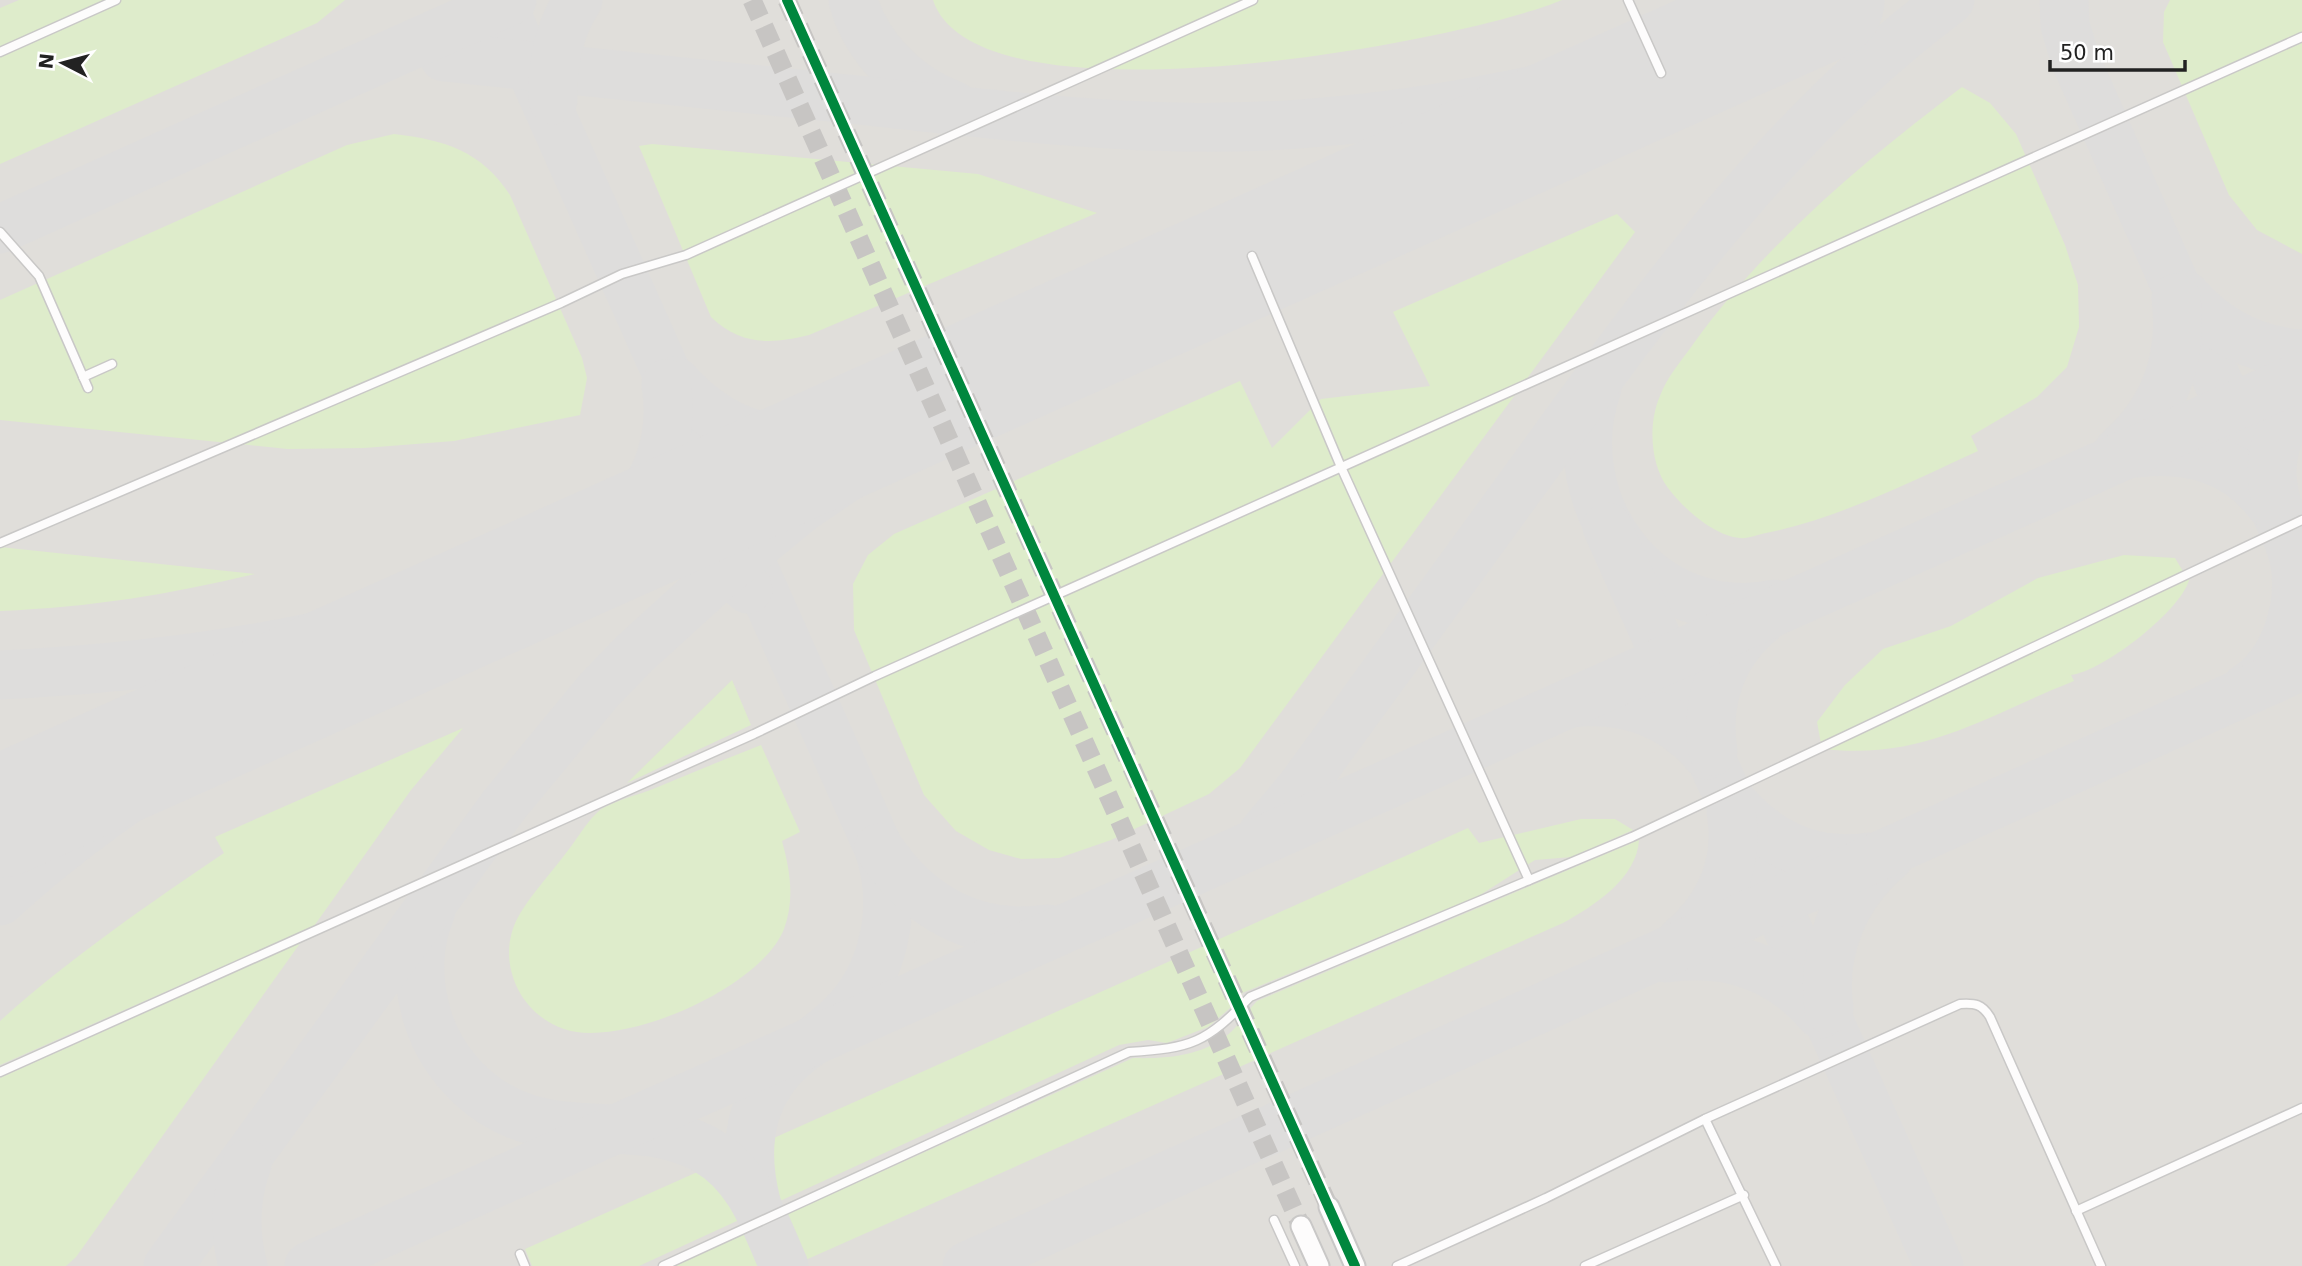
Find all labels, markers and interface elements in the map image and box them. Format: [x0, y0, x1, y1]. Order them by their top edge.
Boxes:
north arrow [28, 28, 98, 98]
scale bar [2050, 28, 2185, 72]
text: 50 m [2060, 41, 2114, 65]
text: N [34, 52, 58, 70]

